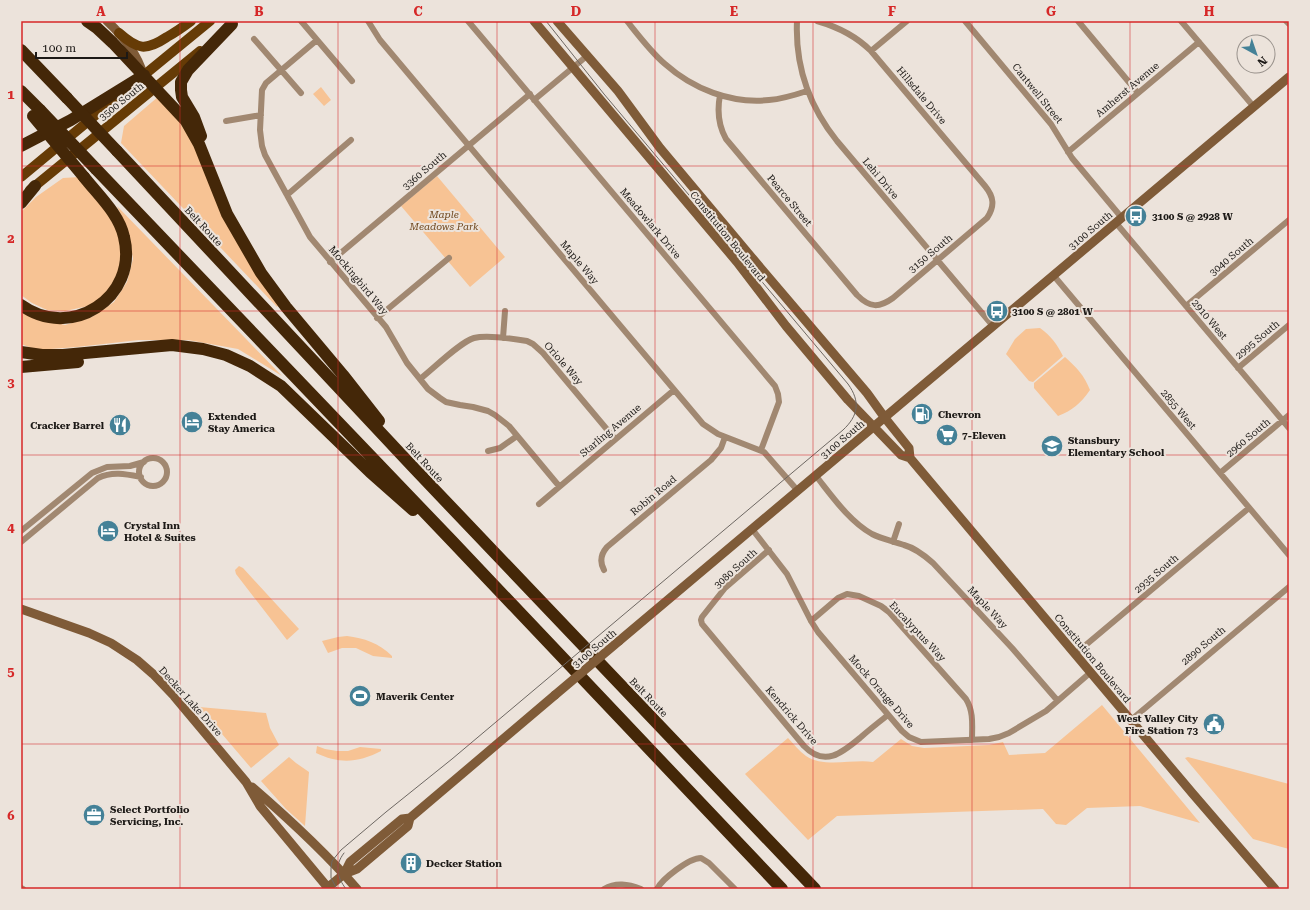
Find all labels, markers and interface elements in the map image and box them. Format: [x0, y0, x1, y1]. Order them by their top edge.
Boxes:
text: A [96, 4, 106, 19]
text: B [254, 4, 264, 19]
text: C [413, 4, 423, 19]
text: D [571, 4, 581, 19]
text: E [730, 4, 738, 19]
text: F [888, 4, 896, 19]
text: G [1046, 4, 1056, 19]
text: H [1204, 4, 1215, 19]
scale bar [36, 34, 127, 60]
north arrow [1236, 34, 1276, 74]
text: 100 m [42, 41, 76, 55]
text: N [1254, 54, 1270, 69]
street label: Amherst Avenue [1094, 59, 1161, 119]
street label: Cantwell Street [1010, 61, 1065, 126]
street label: Hillsdale Drive [894, 64, 949, 127]
street label: 3500 South [97, 80, 146, 123]
text: 1 [7, 87, 15, 102]
street label: 3360 South [400, 149, 449, 192]
street label: Lehi Drive [860, 156, 901, 201]
street label: Pearce Street [765, 173, 814, 228]
street label: Meadowlark Drive [618, 186, 684, 261]
street label: Constitution Boulevard [688, 189, 768, 284]
bus stop icon: 3100 S @ 2928 W [1123, 203, 1149, 229]
street label: Belt Route [183, 204, 225, 249]
park label: Maple Meadows Park [409, 209, 479, 232]
street label: 3100 South [1066, 209, 1115, 252]
place label: 3100 S @ 2928 W [1152, 211, 1233, 222]
text: 2 [7, 231, 15, 246]
street label: 3150 South [906, 232, 955, 275]
street label: 3040 South [1207, 235, 1256, 278]
street label: Maple Way [558, 238, 601, 286]
street label: Mockingbird Way [327, 244, 391, 317]
street label: 2910 West [1190, 297, 1230, 342]
bus stop icon: 3100 S @ 2801 W [984, 298, 1010, 324]
place label: 3100 S @ 2801 W [1012, 306, 1093, 317]
street label: 2995 South [1233, 318, 1282, 361]
street label: Oriole Way [542, 340, 585, 387]
text: 3 [7, 375, 15, 390]
street label: 2855 West [1159, 387, 1199, 432]
street label: Starling Avenue [578, 401, 643, 459]
fuel station icon: Chevron [909, 401, 935, 427]
hotel icon: Extended Stay America [179, 409, 205, 435]
place label: Chevron [938, 409, 981, 420]
place label: Extended Stay America [208, 411, 275, 434]
restaurant icon: Cracker Barrel [107, 412, 133, 438]
street label: 2960 South [1224, 416, 1273, 459]
street label: 3100 South [818, 418, 867, 461]
place label: Cracker Barrel [30, 420, 105, 431]
supermarket icon: 7-Eleven [934, 422, 960, 448]
place label: 7-Eleven [962, 430, 1006, 441]
school or university icon: Stansbury Elementary School [1039, 433, 1065, 459]
place label: Stansbury Elementary School [1068, 435, 1165, 458]
street label: Belt Route [404, 440, 446, 485]
street label: Robin Road [628, 473, 679, 518]
hotel icon: Crystal Inn Hotel & Suites [95, 518, 121, 544]
text: 4 [7, 520, 15, 535]
place label: Crystal Inn Hotel & Suites [124, 520, 196, 543]
street label: 3080 South [712, 546, 759, 590]
street label: 2935 South [1132, 552, 1181, 595]
street label: Maple Way [965, 584, 1010, 631]
street label: Eucalyptus Way [887, 599, 948, 663]
street label: Constitution Boulevard [1052, 612, 1133, 705]
street label: 2890 South [1179, 624, 1228, 667]
street label: 3100 South [570, 627, 619, 670]
street label: Mock Orange Drive [847, 652, 917, 731]
text: 5 [7, 664, 15, 679]
street label: Decker Lake Drive [157, 665, 225, 738]
street label: Belt Route [627, 676, 670, 719]
sports icon: Maverik Center [347, 683, 373, 709]
street label: Kendrick Drive [763, 684, 820, 747]
place label: Maverik Center [376, 691, 455, 702]
public building icon: West Valley City Fire Station 73 [1201, 711, 1227, 737]
place label: West Valley City Fire Station 73 [1117, 713, 1198, 736]
office icon: Select Portfolio Servicing, Inc. [81, 802, 107, 828]
place label: Select Portfolio Servicing, Inc. [110, 804, 190, 827]
text: 6 [7, 808, 15, 823]
building icon: Decker Station [398, 850, 424, 876]
place label: Decker Station [426, 858, 502, 869]

